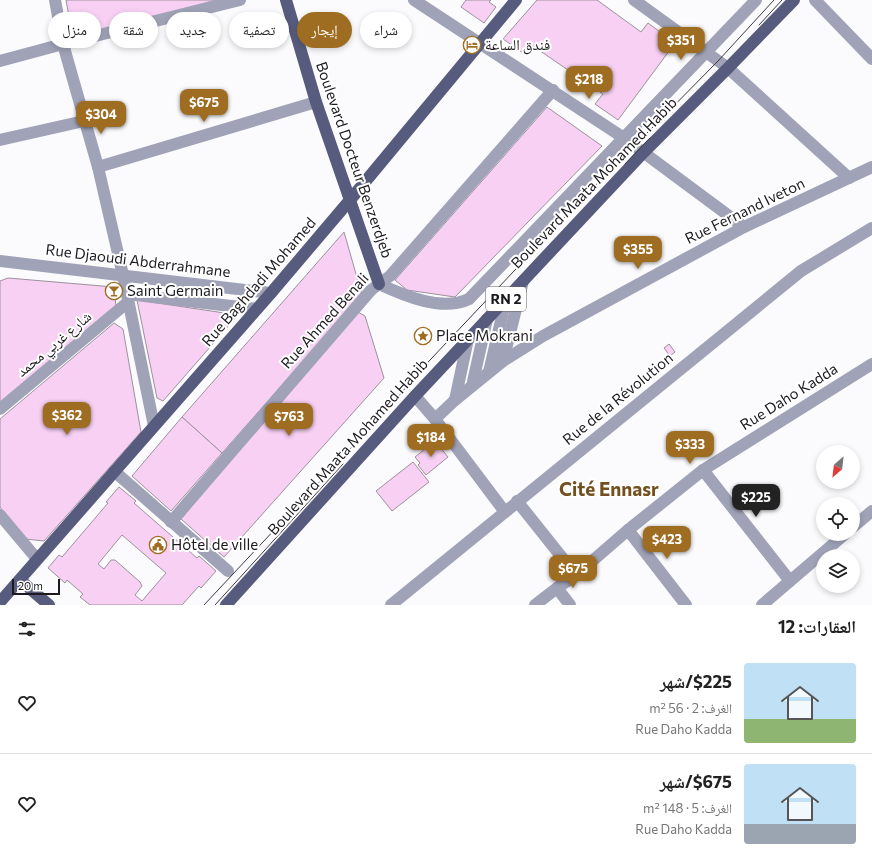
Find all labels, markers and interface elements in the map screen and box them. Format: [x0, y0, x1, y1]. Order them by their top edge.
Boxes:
chip: منزل [48, 12, 101, 48]
chip: شقة [109, 12, 158, 48]
chip: جديد [166, 12, 221, 48]
chip: تصفية [229, 12, 289, 48]
chip: إيجار [297, 12, 352, 48]
chip: شراء [360, 12, 412, 48]
pin: $351 [657, 27, 705, 61]
text: $351 [667, 32, 695, 48]
hotel icon: فندق الساعة [462, 35, 482, 55]
place label: فندق الساعة [485, 35, 550, 55]
street label: Boulevard Docteur Benzerdjeb [313, 59, 397, 260]
pin: $218 [565, 66, 613, 100]
text: $218 [575, 71, 603, 87]
pin: $675 [180, 89, 228, 123]
street label: Boulevard Maata Mohamed Habib [507, 93, 680, 272]
text: $675 [189, 94, 219, 110]
pin: $304 [77, 101, 125, 135]
text: $304 [85, 106, 117, 122]
street label: Rue Fernand Iveton [682, 173, 807, 247]
street label: Rue Baghdadi Mohamed [197, 213, 319, 349]
pin: $355 [614, 236, 662, 270]
street label: Rue Djaoudi Abderrahmane [45, 240, 232, 280]
text: $355 [623, 241, 653, 257]
street label: Rue Ahmed Benali [277, 269, 372, 372]
bar icon: Saint Germain [104, 281, 124, 301]
place label: Saint Germain [127, 281, 223, 299]
road number: RN 2 [486, 287, 526, 311]
street label: شارع غربي محمد [12, 307, 97, 383]
place icon: Place Mokrani [413, 326, 433, 346]
place label: Place Mokrani [436, 326, 533, 344]
street label: Rue de la Révolution [559, 348, 676, 448]
street label: Boulevard Maata Mohamed Habib [263, 354, 431, 538]
street label: Rue Daho Kadda [736, 359, 841, 433]
pin: $362 [43, 402, 91, 436]
pin: $763 [265, 403, 313, 437]
text: $362 [52, 407, 82, 423]
text: $763 [274, 408, 304, 424]
pin: $184 [407, 424, 455, 458]
text: $184 [416, 429, 446, 445]
pin: $333 [666, 431, 714, 465]
text: $333 [675, 436, 705, 452]
north arrow [816, 445, 860, 489]
map controls [816, 445, 860, 593]
district label: Cité Ennasr [559, 477, 659, 500]
pin: $225 [732, 484, 780, 518]
text: $225 [741, 489, 771, 505]
button: locate [816, 497, 860, 541]
pin: $423 [643, 526, 691, 560]
text: $423 [652, 531, 682, 547]
public building icon: Hôtel de ville [148, 535, 168, 555]
place label: Hôtel de ville [171, 535, 258, 553]
button: layers [816, 549, 860, 593]
pin: $675 [549, 555, 597, 589]
text: $675 [558, 560, 588, 576]
scale bar [12, 577, 60, 596]
text: 20 m [18, 579, 43, 592]
text: العقارات: 12 [778, 616, 856, 637]
icon: filters [16, 618, 38, 640]
text: $225/شهر [660, 671, 732, 692]
icon: home [776, 679, 824, 727]
icon: heart [16, 692, 38, 714]
text: الغرف: 2 · 56 m² [649, 700, 732, 716]
text: Rue Daho Kadda [635, 721, 732, 737]
text: $675/شهر [660, 771, 732, 792]
icon: home [776, 780, 824, 828]
icon: heart [16, 793, 38, 815]
text: الغرف: 5 · 148 m² [643, 800, 732, 816]
text: Rue Daho Kadda [635, 821, 732, 837]

